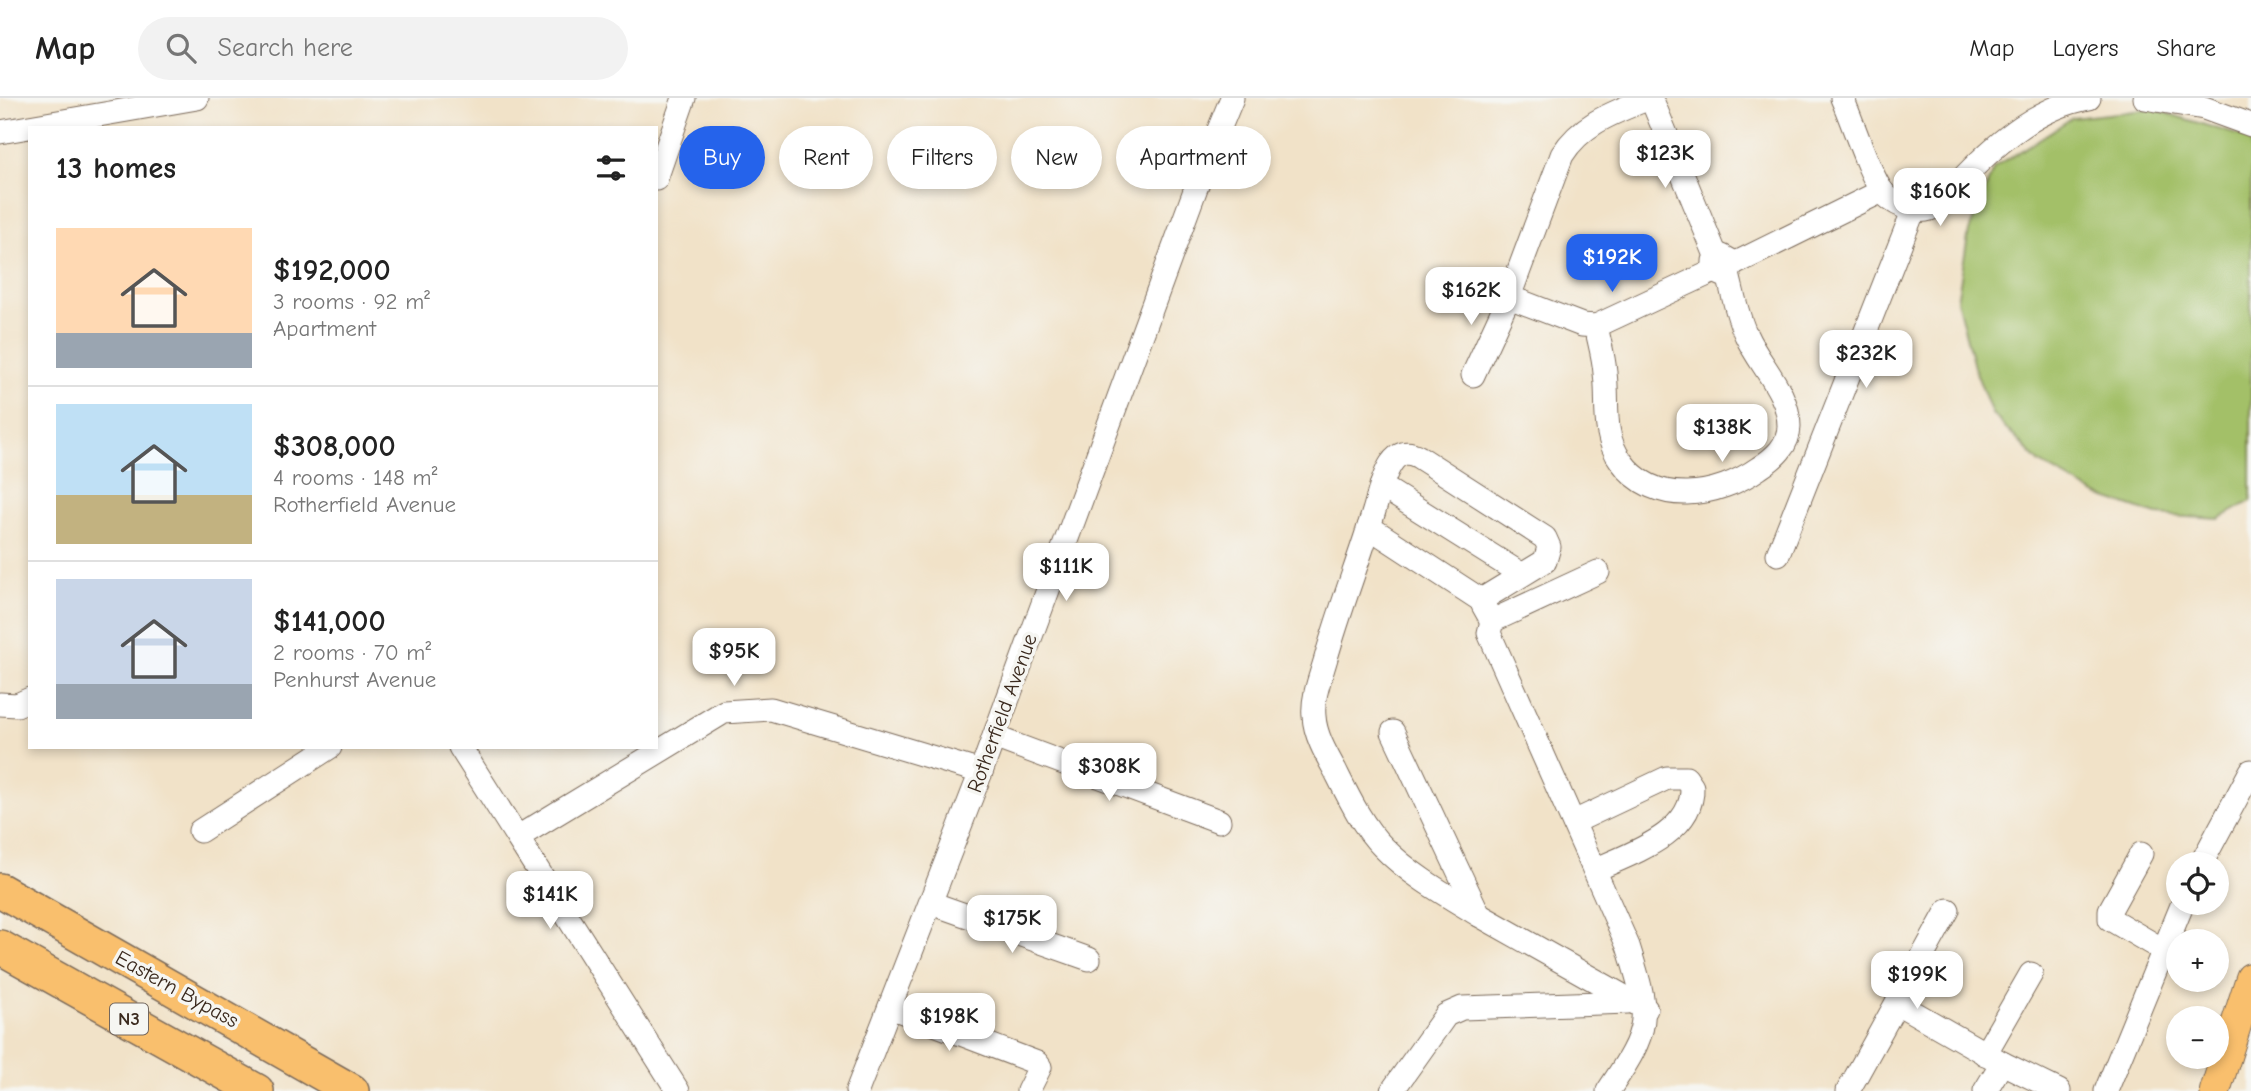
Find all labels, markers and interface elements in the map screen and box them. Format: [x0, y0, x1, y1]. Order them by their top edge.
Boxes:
search box [138, 17, 628, 80]
text: Map [35, 29, 96, 67]
icon: search [162, 29, 200, 67]
text: Search here [218, 33, 353, 63]
text: Map [1969, 34, 2015, 62]
text: Layers [2053, 34, 2118, 62]
text: Share [2156, 34, 2216, 62]
chip: Buy [679, 126, 765, 189]
chip: Rent [779, 126, 873, 189]
chip: Filters [887, 126, 997, 189]
chip: New [1011, 126, 1102, 189]
chip: Apartment [1116, 126, 1271, 189]
pin: $123K [1616, 130, 1714, 190]
text: $123K [1636, 139, 1694, 166]
icon: filters [592, 149, 630, 187]
text: 13 homes [56, 151, 176, 186]
pin: $160K [1891, 169, 1989, 228]
text: $160K [1909, 177, 1971, 204]
pin: $192K [1563, 234, 1661, 294]
text: $192K [1582, 243, 1642, 270]
text: $192,000 [273, 253, 391, 288]
icon: home [112, 256, 196, 340]
pin: $162K [1422, 268, 1520, 327]
text: $162K [1441, 276, 1501, 303]
text: 3 rooms · 92 m² [273, 288, 430, 315]
text: Apartment [273, 315, 376, 342]
pin: $232K [1817, 330, 1915, 390]
text: $232K [1835, 339, 1897, 366]
pin: $138K [1673, 404, 1771, 464]
text: $138K [1693, 413, 1751, 440]
text: $308,000 [273, 429, 396, 464]
icon: home [112, 432, 196, 516]
text: 4 rooms · 148 m² [273, 464, 437, 491]
text: Rotherfield Avenue [273, 491, 456, 518]
pin: $111K [1017, 544, 1115, 603]
text: $111K [1039, 552, 1093, 579]
text: $141,000 [273, 604, 386, 639]
icon: home [112, 607, 196, 691]
pin: $95K [693, 628, 775, 688]
street label: Rotherfield Avenue [962, 630, 1042, 796]
text: $95K [708, 637, 760, 664]
text: 2 rooms · 70 m² [273, 639, 431, 666]
text: Penhurst Avenue [273, 666, 436, 693]
pin: $308K [1060, 744, 1158, 803]
text: $308K [1077, 752, 1141, 779]
map controls [2166, 852, 2229, 1069]
button: locate [2166, 852, 2229, 915]
pin: $141K [501, 872, 599, 931]
text: $141K [522, 880, 578, 907]
pin: $175K [963, 896, 1061, 955]
text: $175K [983, 904, 1041, 931]
button: + [2166, 929, 2229, 992]
street label: Eastern Bypass [111, 945, 243, 1033]
pin: $199K [1868, 951, 1966, 1011]
text: $199K [1887, 960, 1947, 987]
pin: $198K [900, 993, 998, 1053]
text: $198K [919, 1002, 979, 1029]
road number: N3 [110, 1004, 148, 1035]
button: − [2166, 1006, 2229, 1069]

